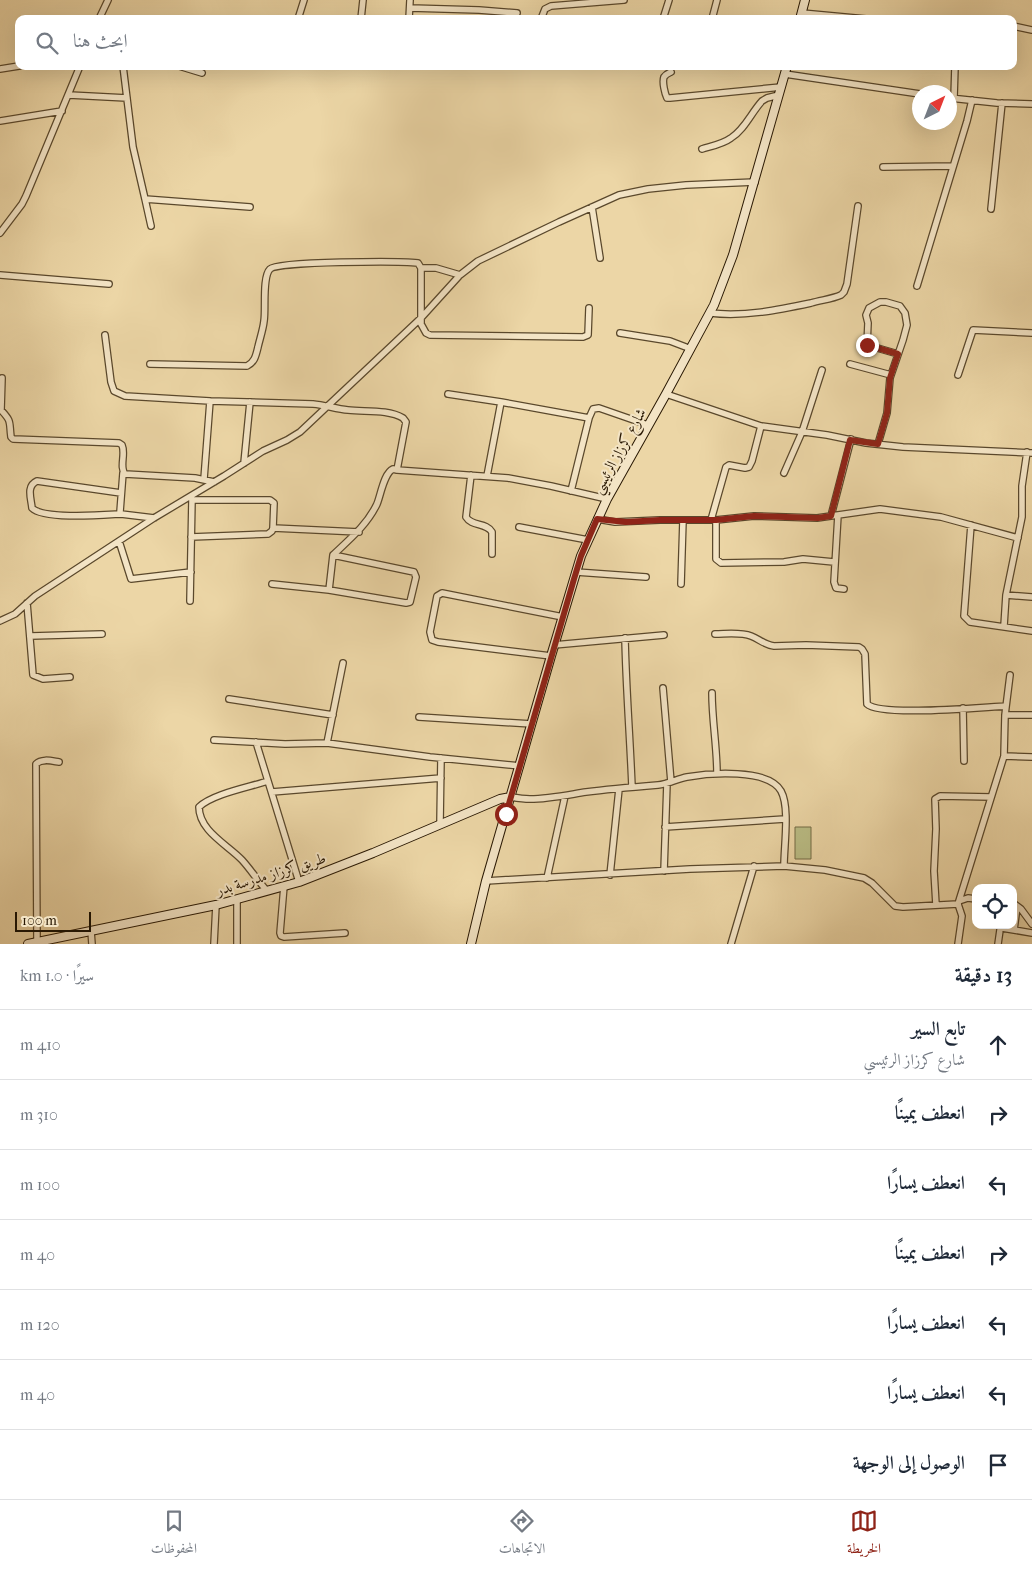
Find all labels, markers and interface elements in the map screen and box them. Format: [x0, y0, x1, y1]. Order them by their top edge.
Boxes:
search box [15, 15, 1017, 70]
icon: search [33, 29, 61, 57]
text: ابحث هنا [73, 30, 128, 52]
north arrow [912, 85, 957, 130]
route end [856, 334, 879, 357]
street label: شارع كرزاز الرئيسي [588, 405, 654, 499]
route start [495, 803, 518, 826]
street label: طريق كرزاز مدرسة بدر [212, 849, 328, 901]
map controls [972, 884, 1017, 929]
button: locate [972, 884, 1017, 929]
scale bar [15, 909, 91, 932]
text: 100 m [22, 912, 57, 929]
text: 13 دقيقة [955, 963, 1012, 987]
text: سيرًا · 1.0 km [20, 966, 94, 985]
text: تابع السير [911, 1018, 965, 1040]
icon: ahead [984, 1031, 1012, 1059]
text: 410 m [20, 1035, 61, 1054]
text: شارع كرزاز الرئيسي [864, 1050, 965, 1069]
icon: right [984, 1101, 1012, 1129]
text: انعطف يمينًا [895, 1102, 965, 1124]
text: 310 m [20, 1105, 58, 1124]
icon: left [984, 1171, 1012, 1199]
text: انعطف يسارًا [887, 1172, 965, 1194]
text: 100 m [20, 1175, 60, 1194]
icon: right [984, 1241, 1012, 1269]
text: انعطف يمينًا [895, 1242, 965, 1264]
text: 40 m [20, 1245, 55, 1264]
icon: left [984, 1311, 1012, 1339]
text: انعطف يسارًا [887, 1312, 965, 1334]
text: 120 m [20, 1315, 60, 1334]
icon: left [984, 1381, 1012, 1409]
text: انعطف يسارًا [887, 1382, 965, 1404]
text: 40 m [20, 1385, 55, 1404]
icon: arrive [984, 1451, 1012, 1479]
text: الوصول إلى الوجهة [853, 1452, 965, 1474]
tab: المحفوظات [151, 1507, 197, 1562]
tab: الاتجاهات [499, 1507, 545, 1562]
tab: الخريطة [847, 1507, 881, 1562]

